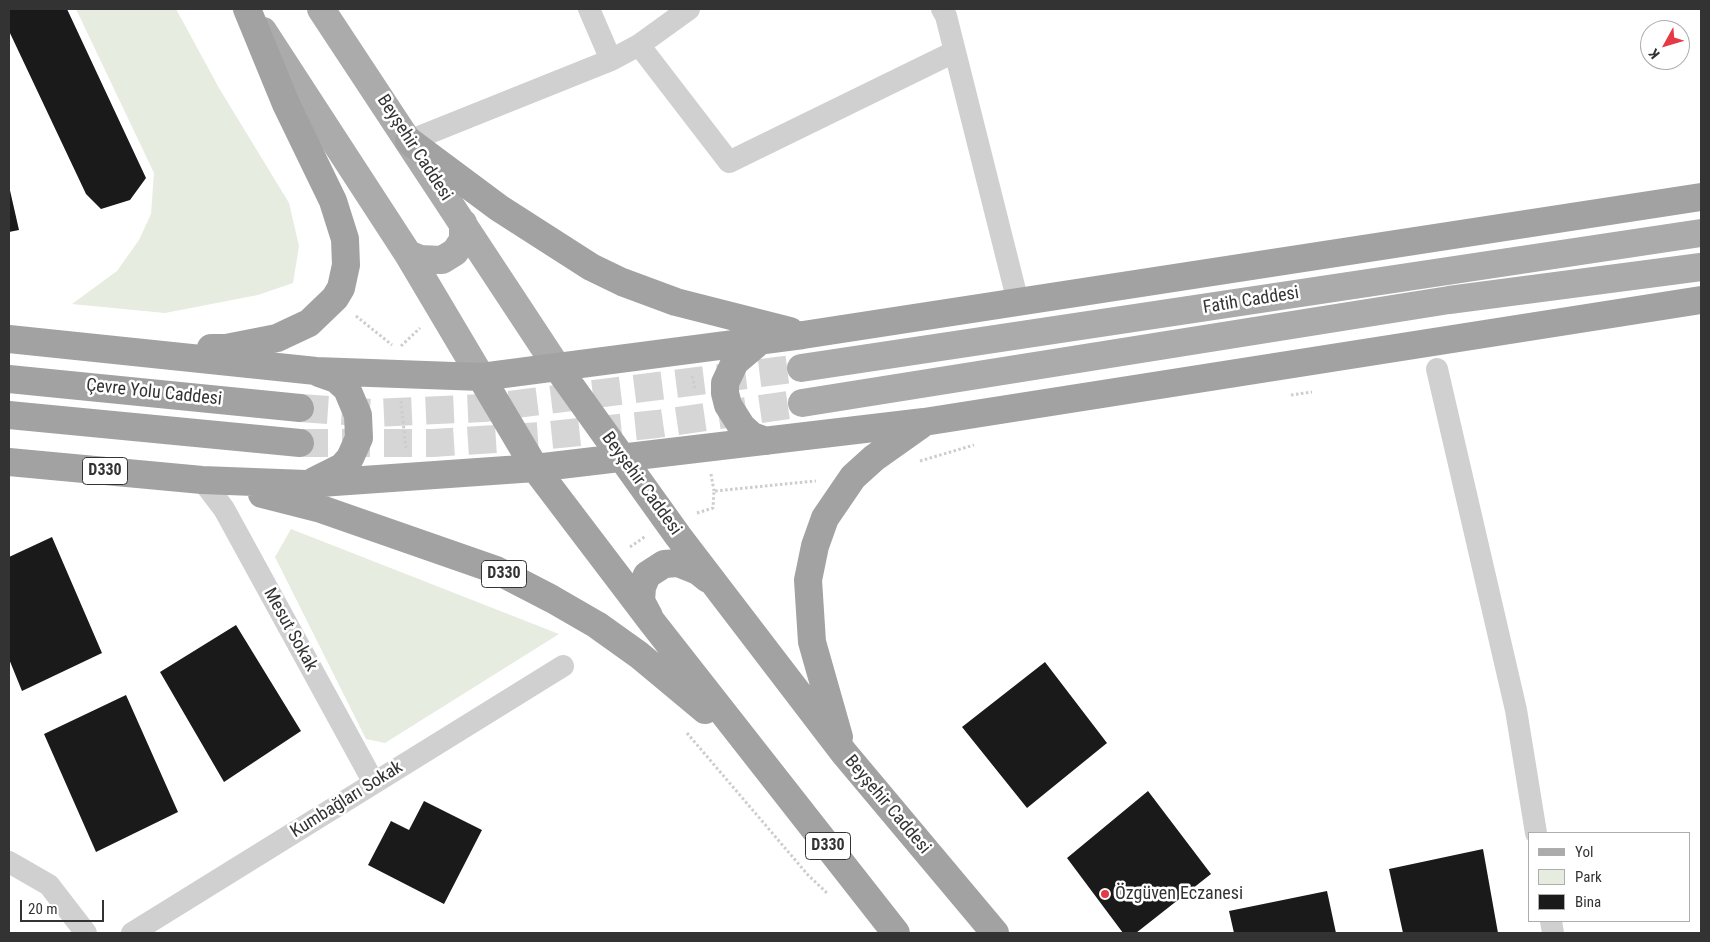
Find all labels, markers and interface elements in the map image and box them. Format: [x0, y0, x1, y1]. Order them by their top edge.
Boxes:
north arrow [1640, 20, 1690, 70]
text: K [1645, 46, 1663, 62]
street label: Beyşehir Caddesi [372, 91, 456, 205]
street label: Fatih Caddesi [1202, 283, 1300, 319]
street label: Çevre Yolu Caddesi [85, 375, 223, 411]
street label: Beyşehir Caddesi [596, 428, 686, 540]
road number: D330 [82, 458, 128, 484]
road number: D330 [482, 560, 526, 588]
street label: Mesut Sokak [258, 585, 322, 675]
street label: Beyşehir Caddesi [839, 751, 935, 859]
street label: Kumbağları Sokak [287, 757, 407, 843]
road number: D330 [806, 832, 850, 859]
legend [1528, 832, 1690, 922]
text: Yol [1575, 843, 1593, 861]
text: Park [1575, 868, 1602, 886]
place label: Özgüven Eczanesi [1115, 883, 1243, 905]
marker: Özgüven Eczanesi [1099, 888, 1111, 900]
scale bar [22, 890, 106, 922]
text: Bina [1575, 893, 1601, 911]
text: 20 m [28, 900, 58, 918]

